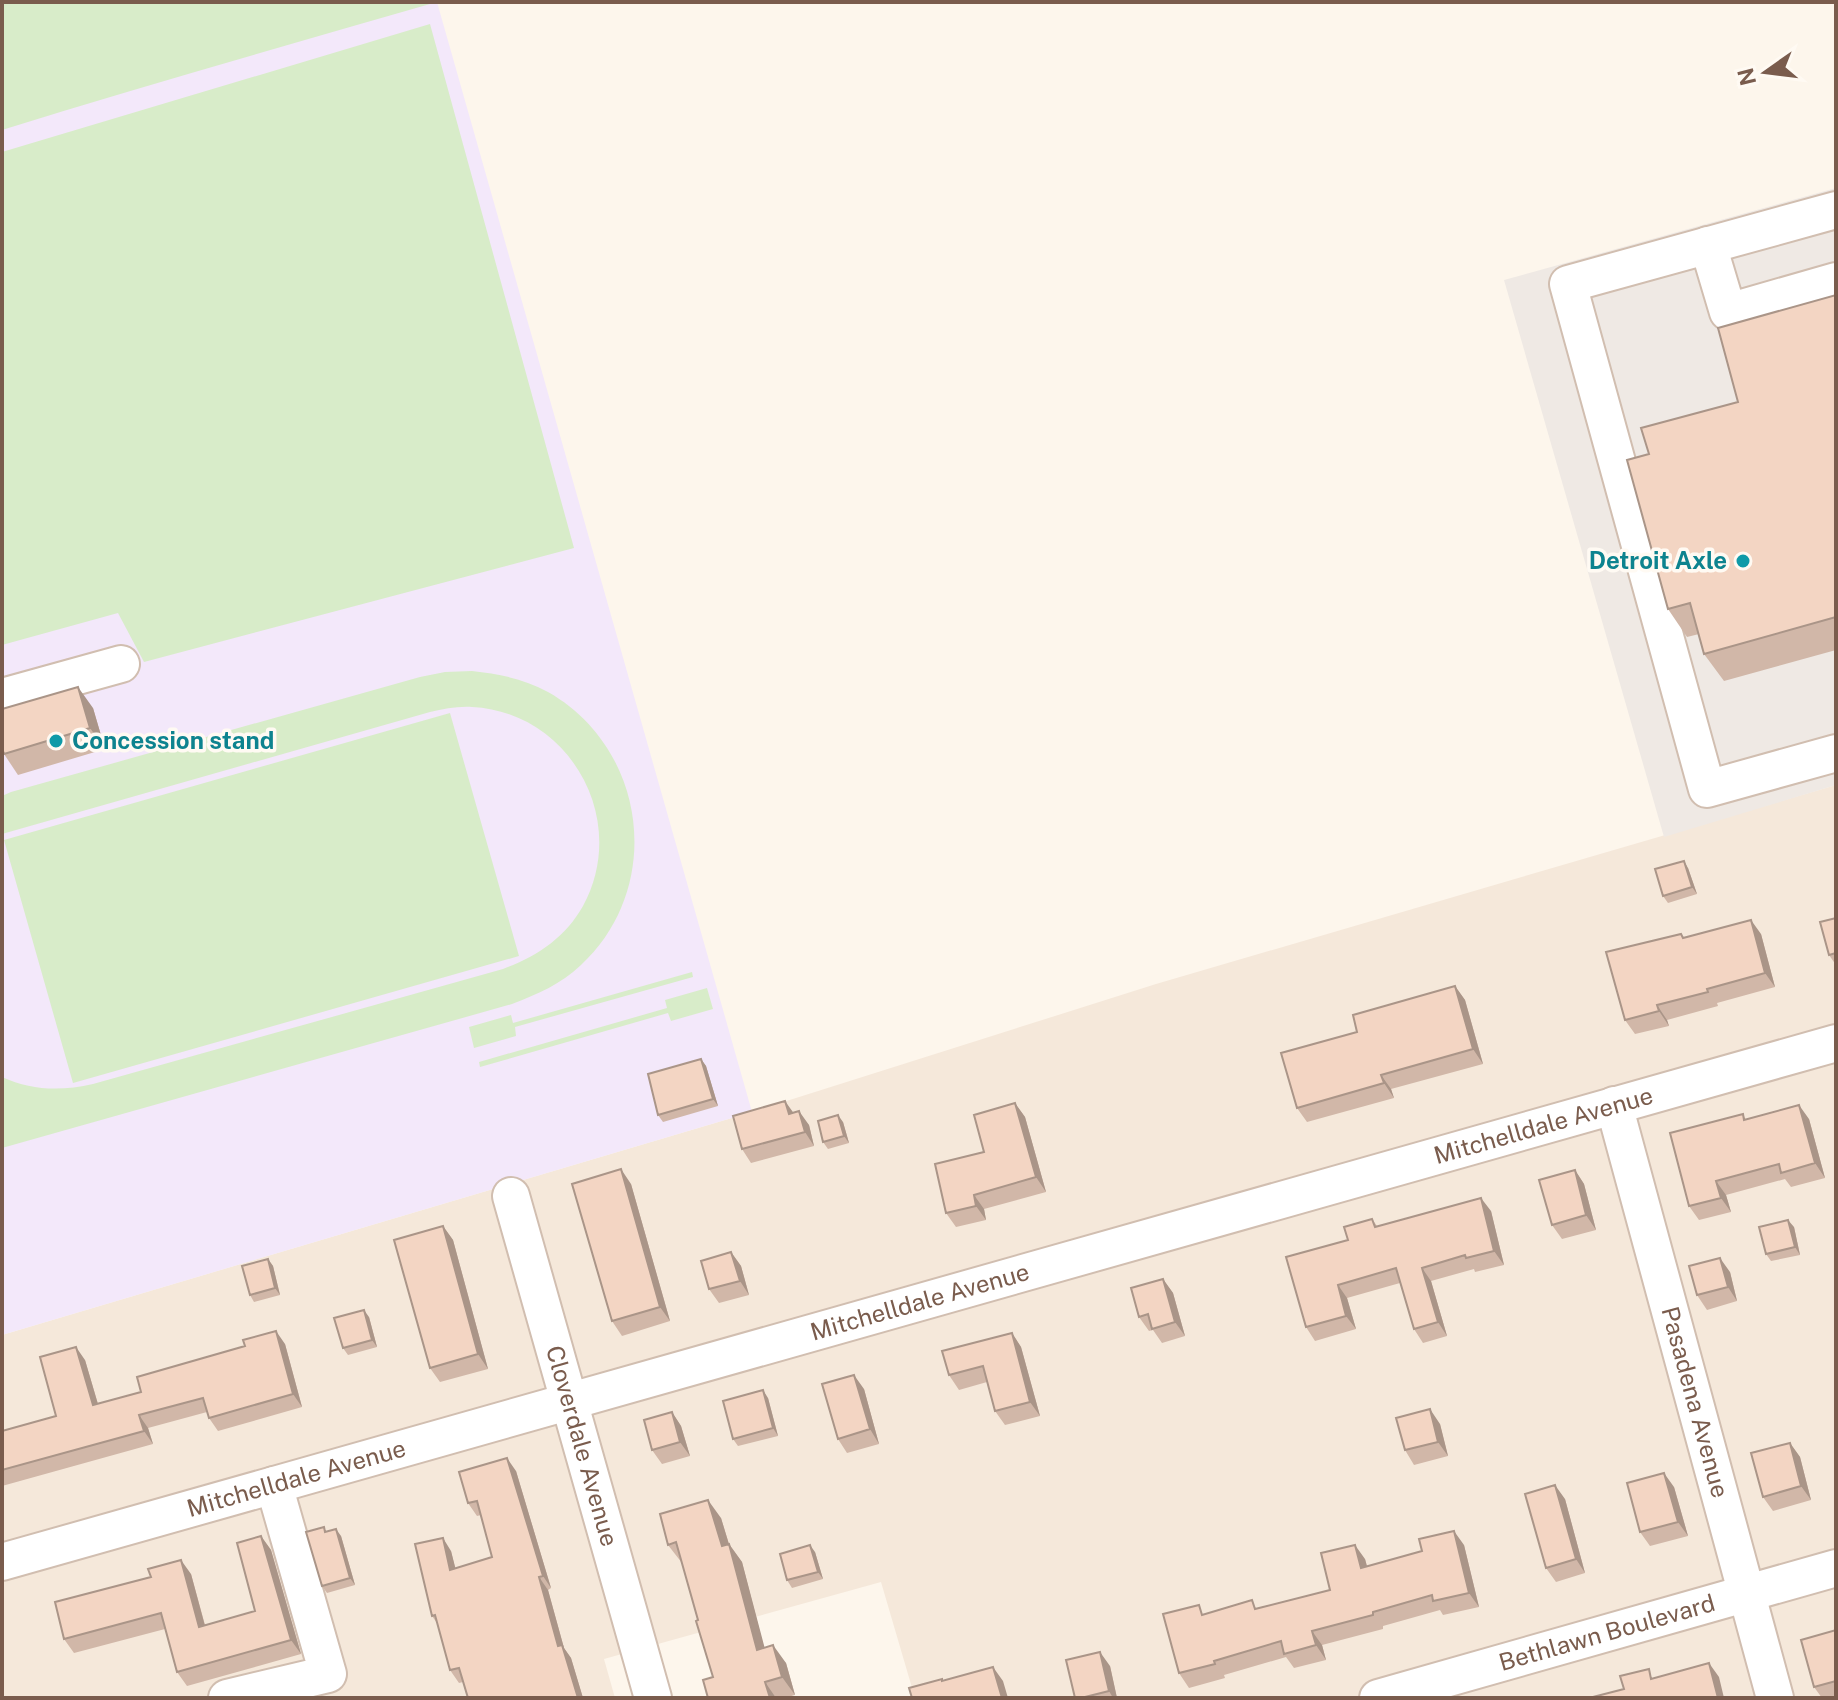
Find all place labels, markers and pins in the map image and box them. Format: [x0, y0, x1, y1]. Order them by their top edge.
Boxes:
place label: Detroit Axle [1589, 546, 1727, 574]
marker: Detroit Axle [1734, 552, 1752, 570]
place label: Concession stand [72, 726, 274, 754]
marker: Concession stand [47, 732, 65, 750]

